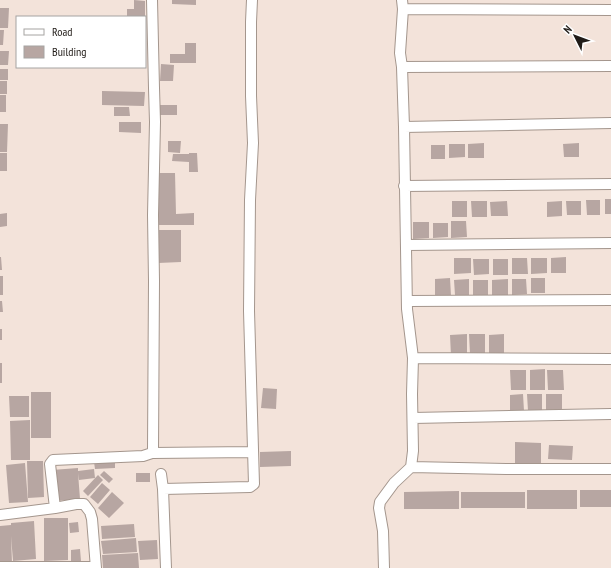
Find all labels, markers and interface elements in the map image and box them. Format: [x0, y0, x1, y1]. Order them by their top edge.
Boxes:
legend [16, 16, 146, 68]
north arrow [555, 16, 595, 56]
text: N [560, 22, 575, 36]
text: Road [52, 24, 72, 39]
text: Building [52, 44, 87, 59]

